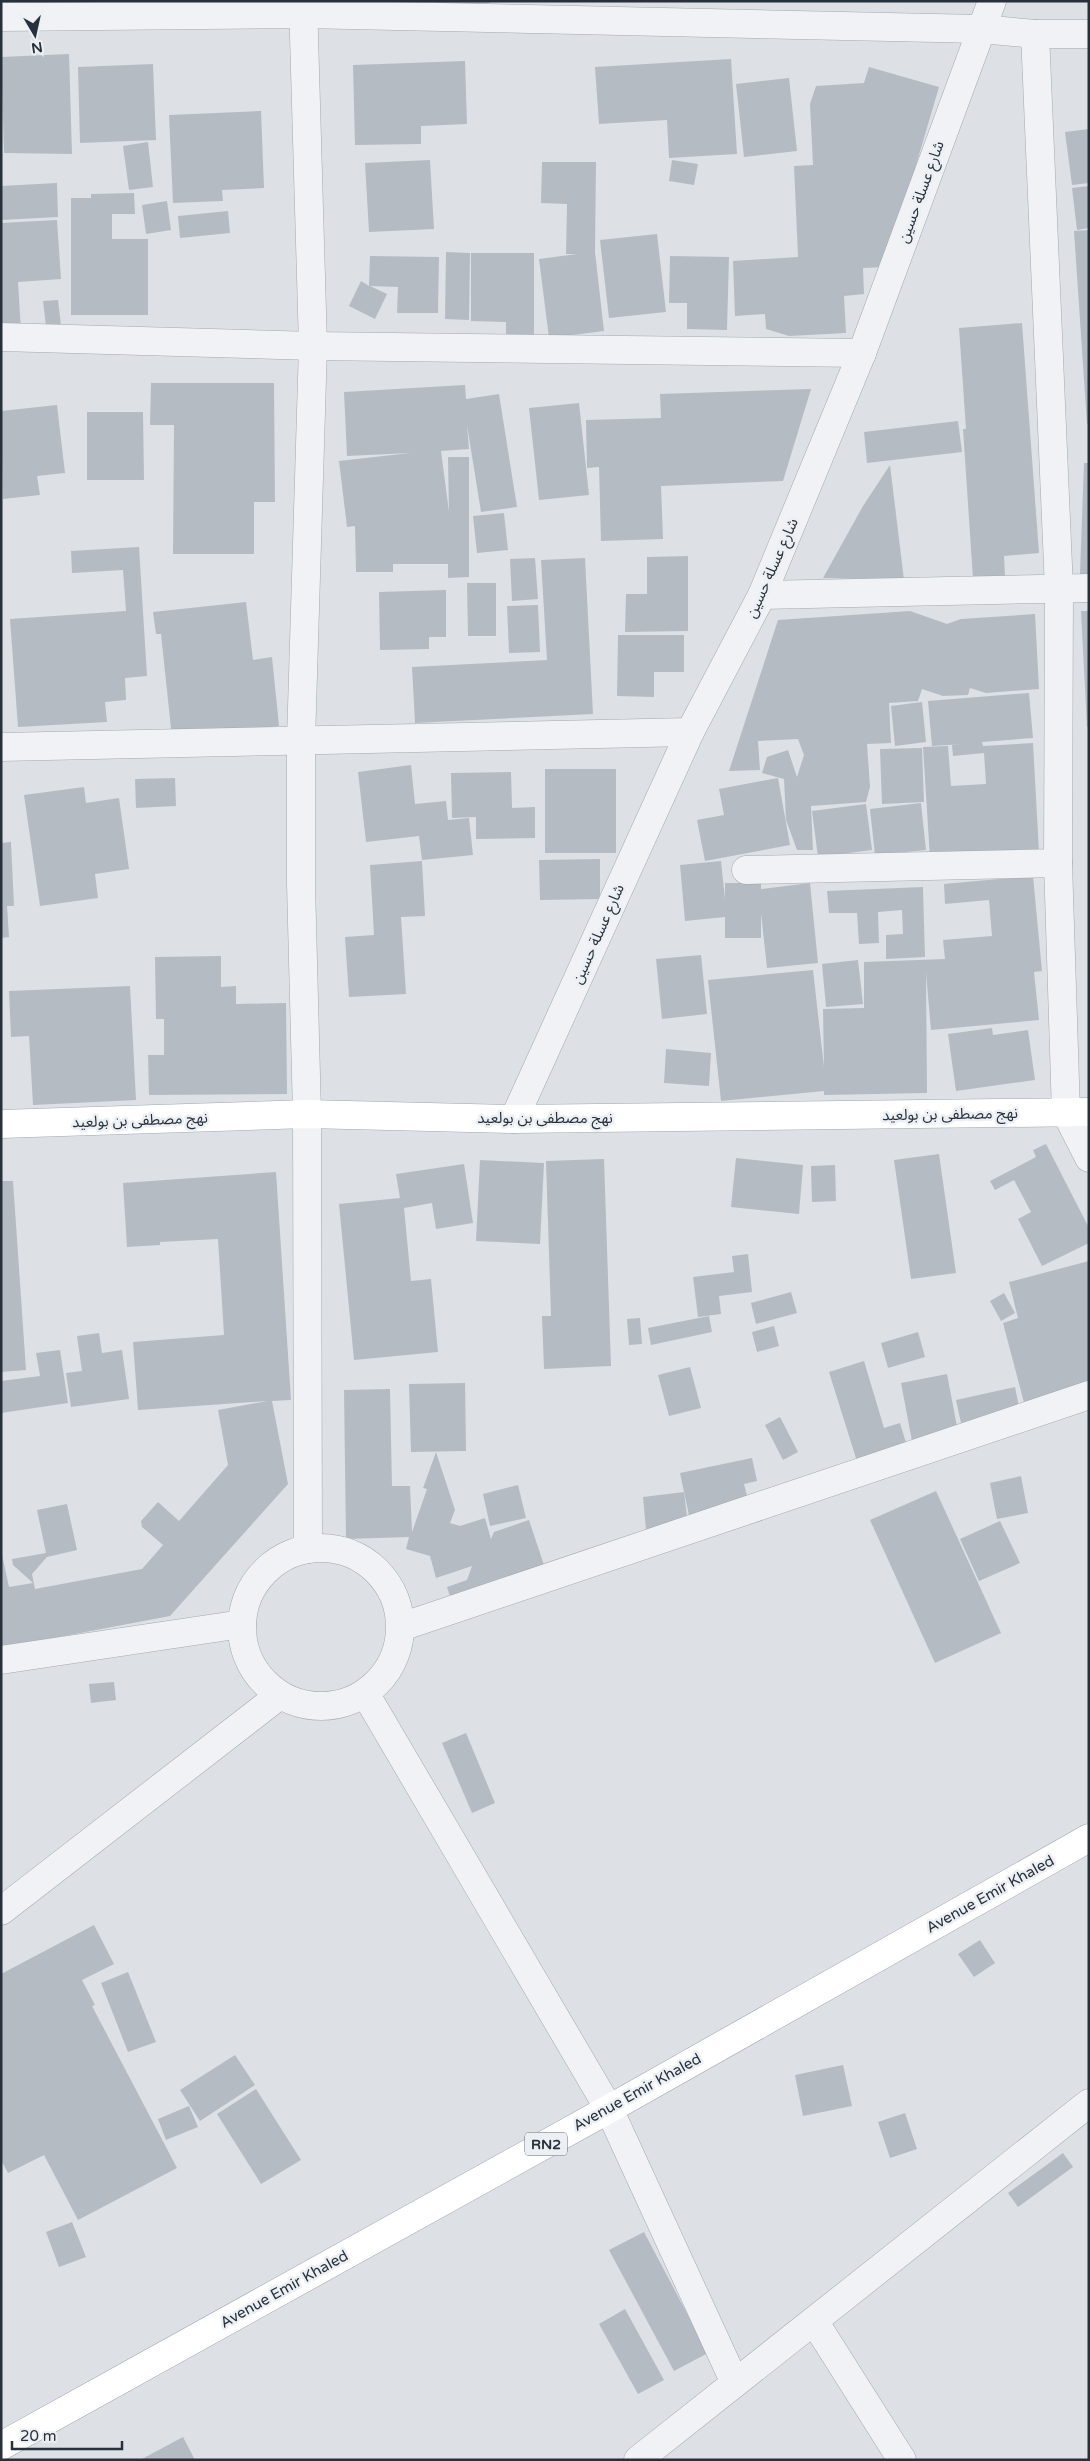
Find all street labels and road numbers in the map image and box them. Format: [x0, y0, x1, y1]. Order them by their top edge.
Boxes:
street label: شارع عسلة حسين [894, 138, 951, 247]
street label: شارع عسلة حسين [742, 515, 805, 622]
street label: شارع عسلة حسين [568, 881, 631, 988]
street label: نهج مصطفى بن بولعيد [882, 1104, 1018, 1127]
street label: نهج مصطفى بن بولعيد [72, 1109, 208, 1134]
street label: نهج مصطفى بن بولعيد [477, 1109, 613, 1130]
street label: Avenue Emir Khaled [923, 1851, 1057, 1937]
street label: Avenue Emir Khaled [570, 2049, 704, 2135]
road number: RN2 [525, 2132, 567, 2156]
street label: Avenue Emir Khaled [217, 2246, 351, 2332]

